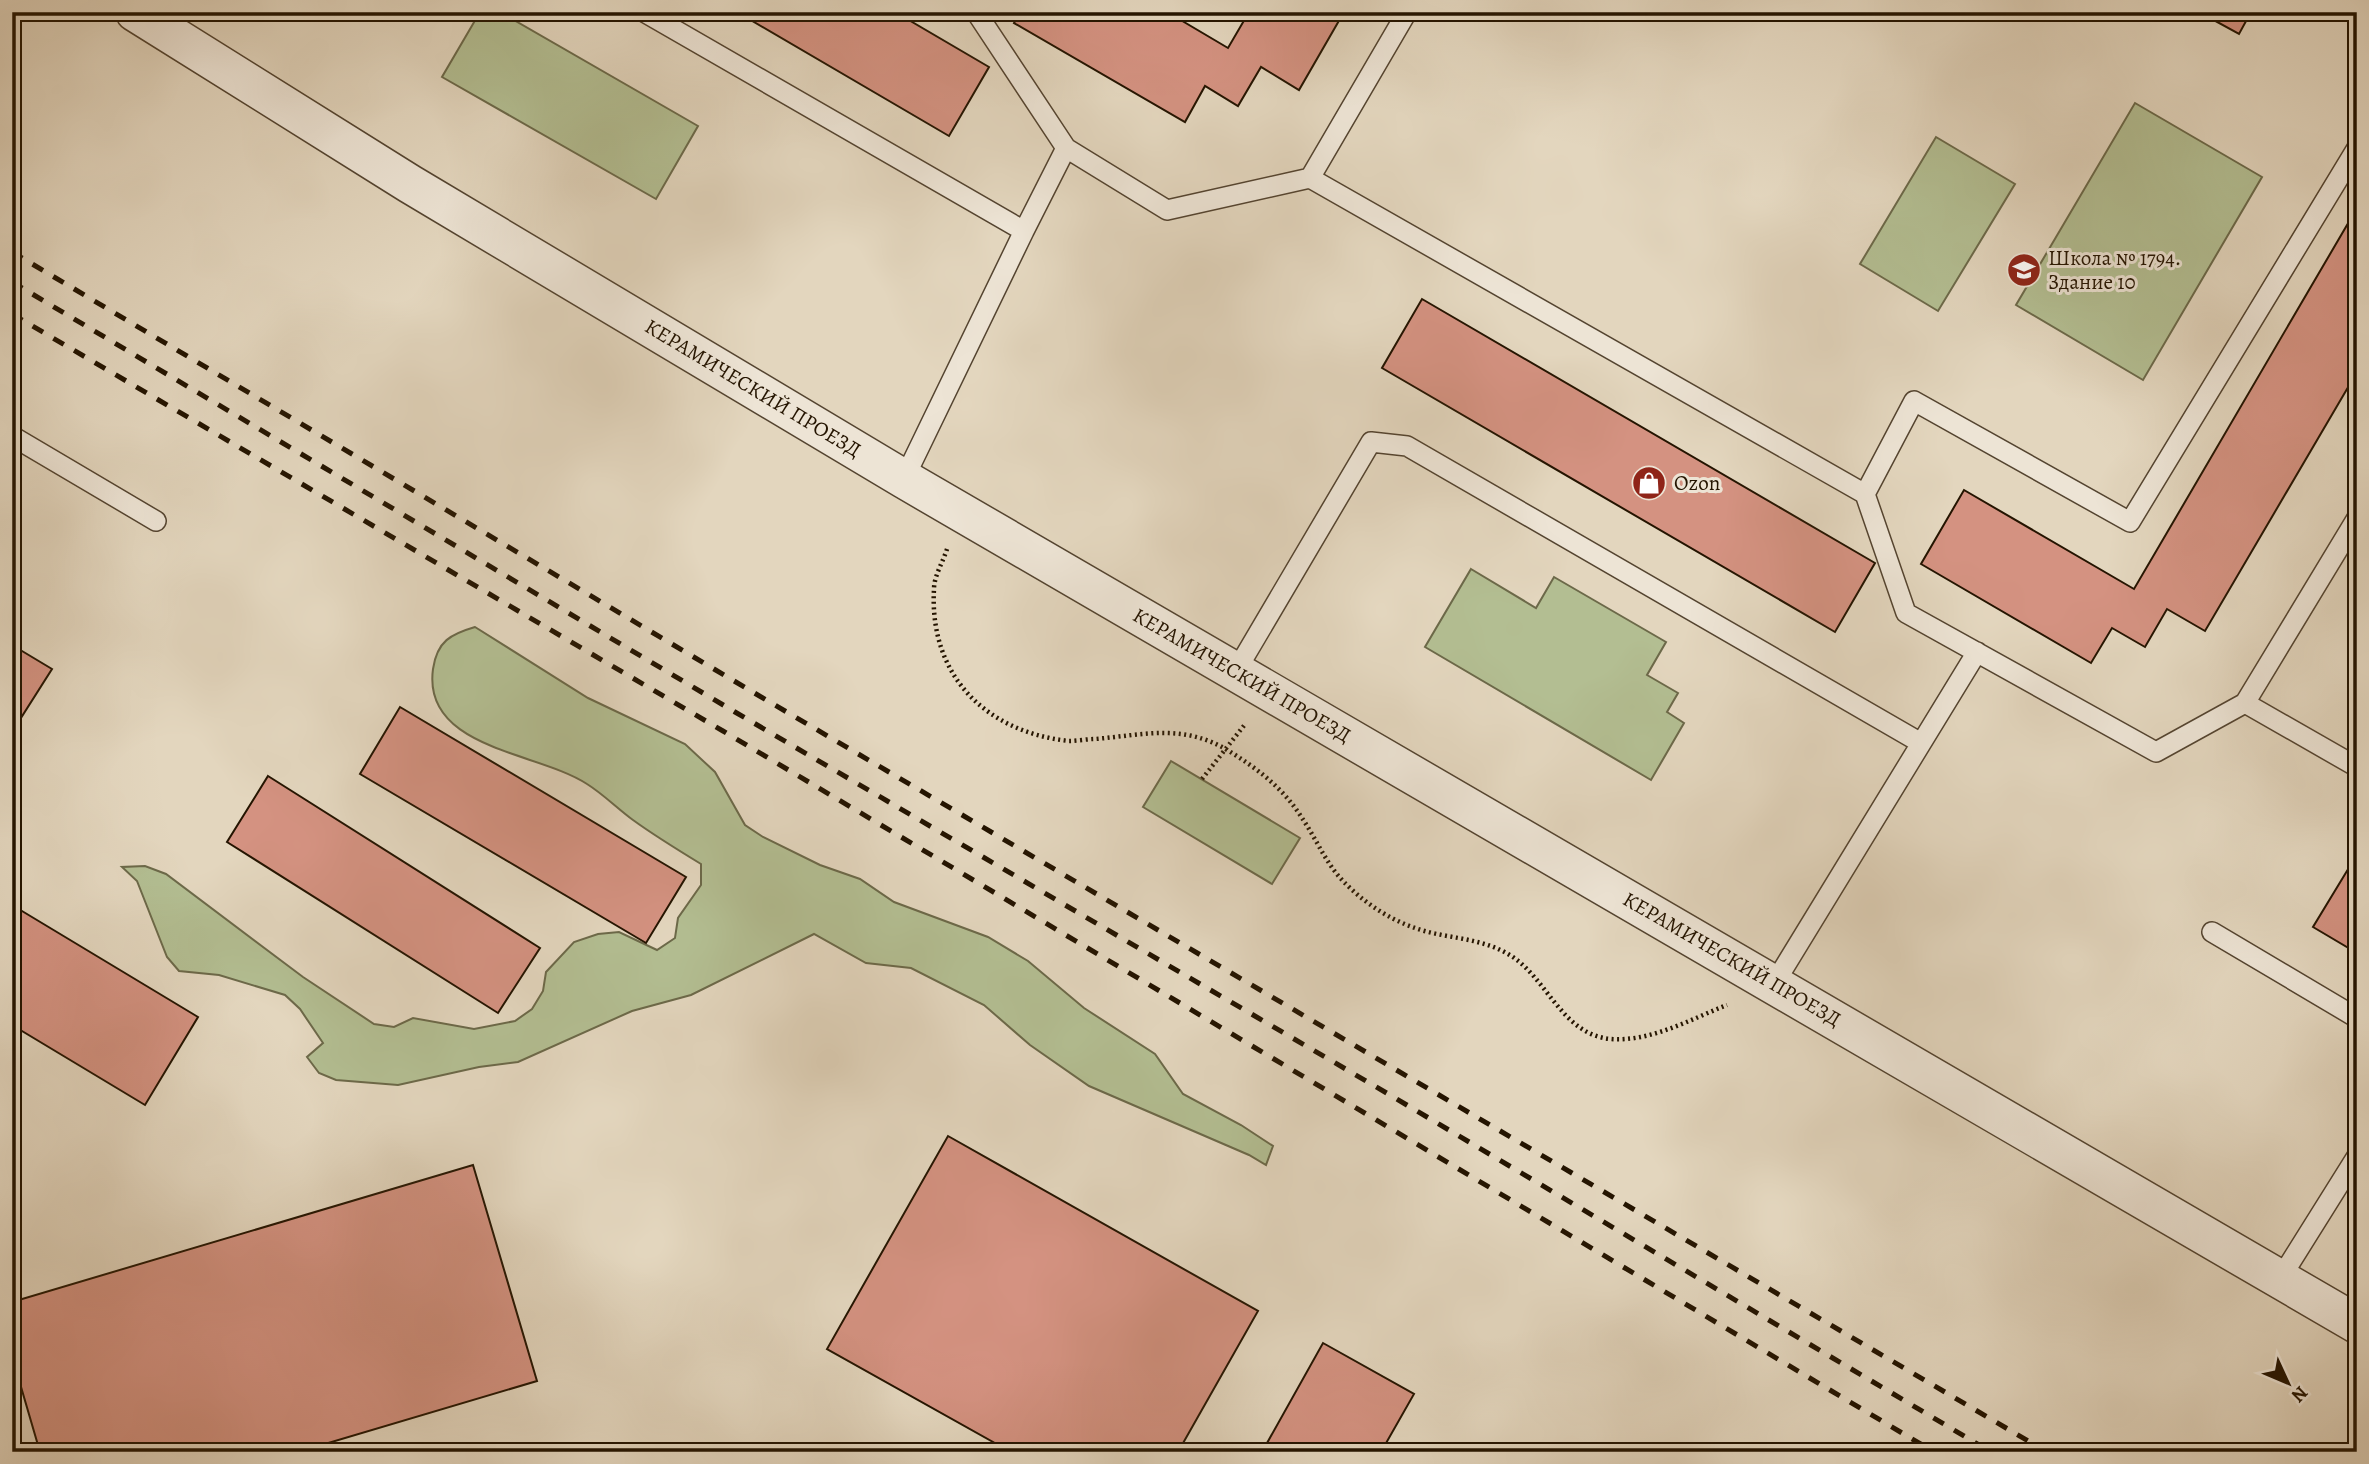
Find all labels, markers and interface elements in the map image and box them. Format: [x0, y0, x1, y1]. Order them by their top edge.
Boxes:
place label: Школа № 1794. Здание 10 [2048, 244, 2181, 296]
school or university icon: Школа № 1794. Здание 10 [2005, 251, 2043, 289]
street label: КЕРАМИЧЕСКИЙ ПРОЕЗД [640, 312, 866, 464]
shop icon: Ozon [1630, 464, 1668, 502]
place label: Ozon [1674, 469, 1720, 497]
street label: КЕРАМИЧЕСКИЙ ПРОЕЗД [1128, 601, 1356, 749]
street label: КЕРАМИЧЕСКИЙ ПРОЕЗД [1618, 885, 1846, 1033]
north arrow [2254, 1348, 2324, 1418]
text: N [2285, 1380, 2314, 1408]

